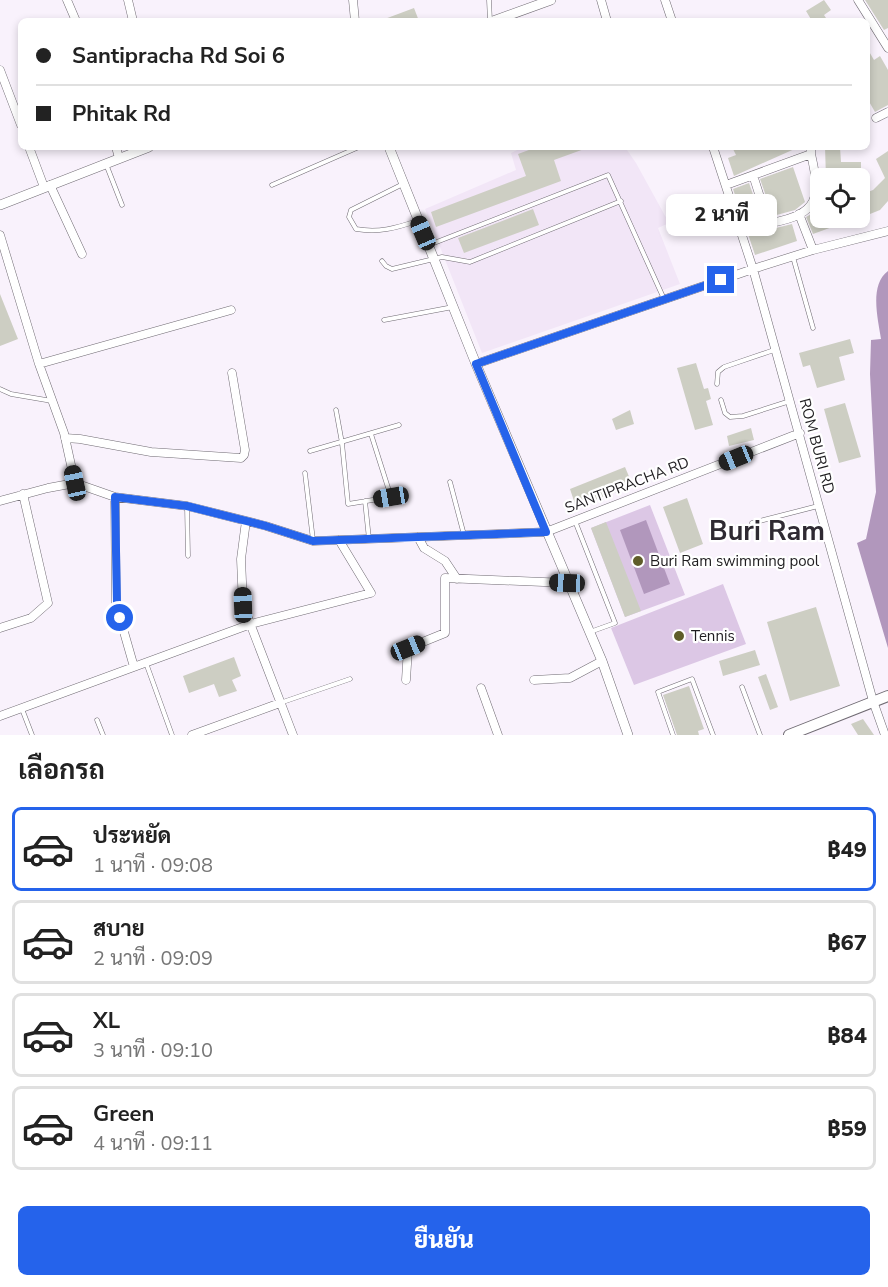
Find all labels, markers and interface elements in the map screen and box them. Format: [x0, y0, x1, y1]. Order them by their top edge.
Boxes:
text: Santipracha Rd Soi 6 [72, 41, 285, 71]
text: Phitak Rd [72, 99, 171, 129]
map controls [810, 168, 870, 228]
button: locate [810, 168, 870, 228]
callout: 2 นาที [666, 193, 777, 235]
text: 2 นาที [694, 201, 749, 228]
car [408, 213, 438, 253]
route end [707, 266, 734, 293]
street label: ROM BURI RD [795, 396, 839, 496]
car [716, 443, 756, 473]
street label: SANTIPRACHA RD [562, 452, 692, 518]
car [62, 464, 88, 502]
car [372, 485, 410, 509]
district label: Buri Ram [709, 513, 825, 550]
place label: Buri Ram swimming pool [650, 551, 820, 571]
marker: Buri Ram swimming pool [631, 554, 645, 568]
car [549, 573, 585, 593]
car [233, 587, 253, 623]
route start [106, 604, 133, 631]
place label: Tennis [691, 626, 735, 646]
marker: Tennis [672, 629, 686, 643]
car [388, 633, 428, 663]
text: เลือกรถ [18, 752, 105, 789]
text: ประหยัด [93, 821, 171, 851]
icon: car [21, 822, 75, 876]
text: ฿49 [827, 835, 867, 865]
text: 1 นาที · 09:08 [93, 852, 213, 879]
text: สบาย [93, 914, 145, 944]
icon: car [21, 915, 75, 969]
text: ฿67 [827, 928, 867, 958]
text: 2 นาที · 09:09 [93, 945, 213, 972]
text: XL [93, 1006, 120, 1036]
icon: car [21, 1008, 75, 1062]
text: ฿84 [827, 1021, 867, 1051]
text: 3 นาที · 09:10 [93, 1037, 213, 1064]
text: Green [93, 1099, 154, 1129]
icon: car [21, 1101, 75, 1155]
text: ฿59 [827, 1114, 867, 1144]
text: 4 นาที · 09:11 [93, 1130, 213, 1157]
button: ยืนยัน [18, 1206, 870, 1275]

